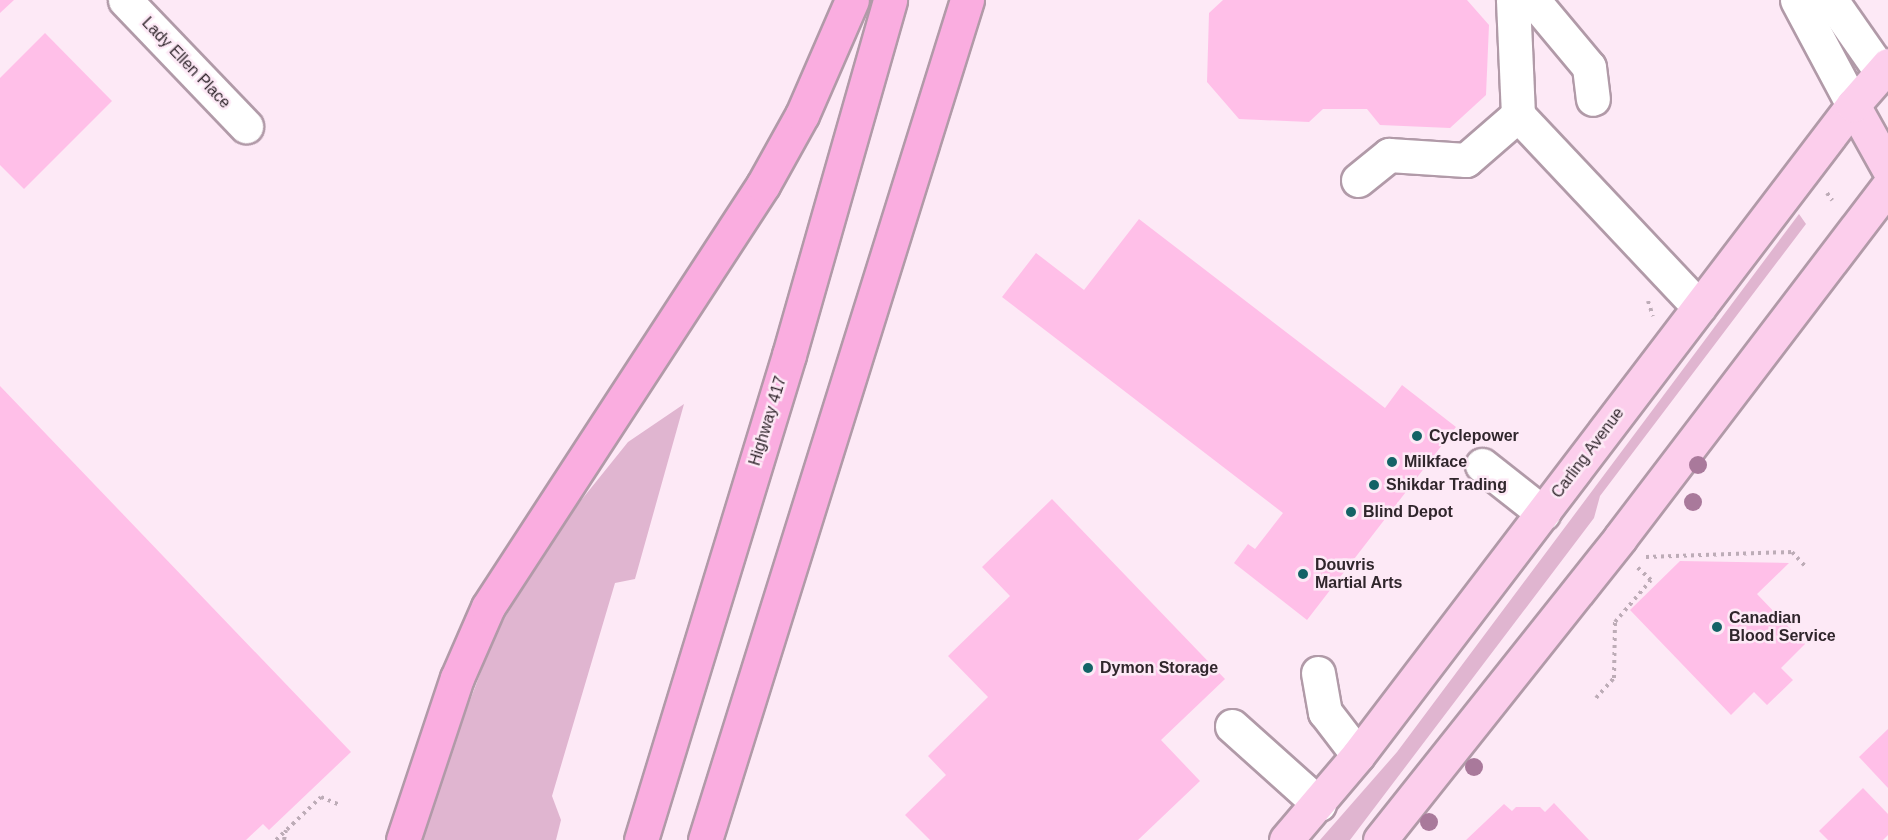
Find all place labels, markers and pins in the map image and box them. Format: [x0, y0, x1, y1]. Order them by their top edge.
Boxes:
place label: Cyclepower [1429, 426, 1519, 446]
marker: Cyclepower [1410, 429, 1424, 443]
place label: Milkface [1404, 452, 1467, 472]
marker: Milkface [1385, 455, 1399, 469]
place label: Shikdar Trading [1386, 475, 1507, 495]
marker: Shikdar Trading [1367, 478, 1381, 492]
place label: Blind Depot [1363, 502, 1453, 522]
marker: Blind Depot [1344, 505, 1358, 519]
place label: Douvris Martial Arts [1315, 555, 1403, 593]
marker: Douvris Martial Arts [1296, 567, 1310, 581]
place label: Canadian Blood Service [1729, 608, 1836, 646]
marker: Canadian Blood Service [1710, 620, 1724, 634]
place label: Dymon Storage [1100, 658, 1218, 678]
marker: Dymon Storage [1081, 661, 1095, 675]

